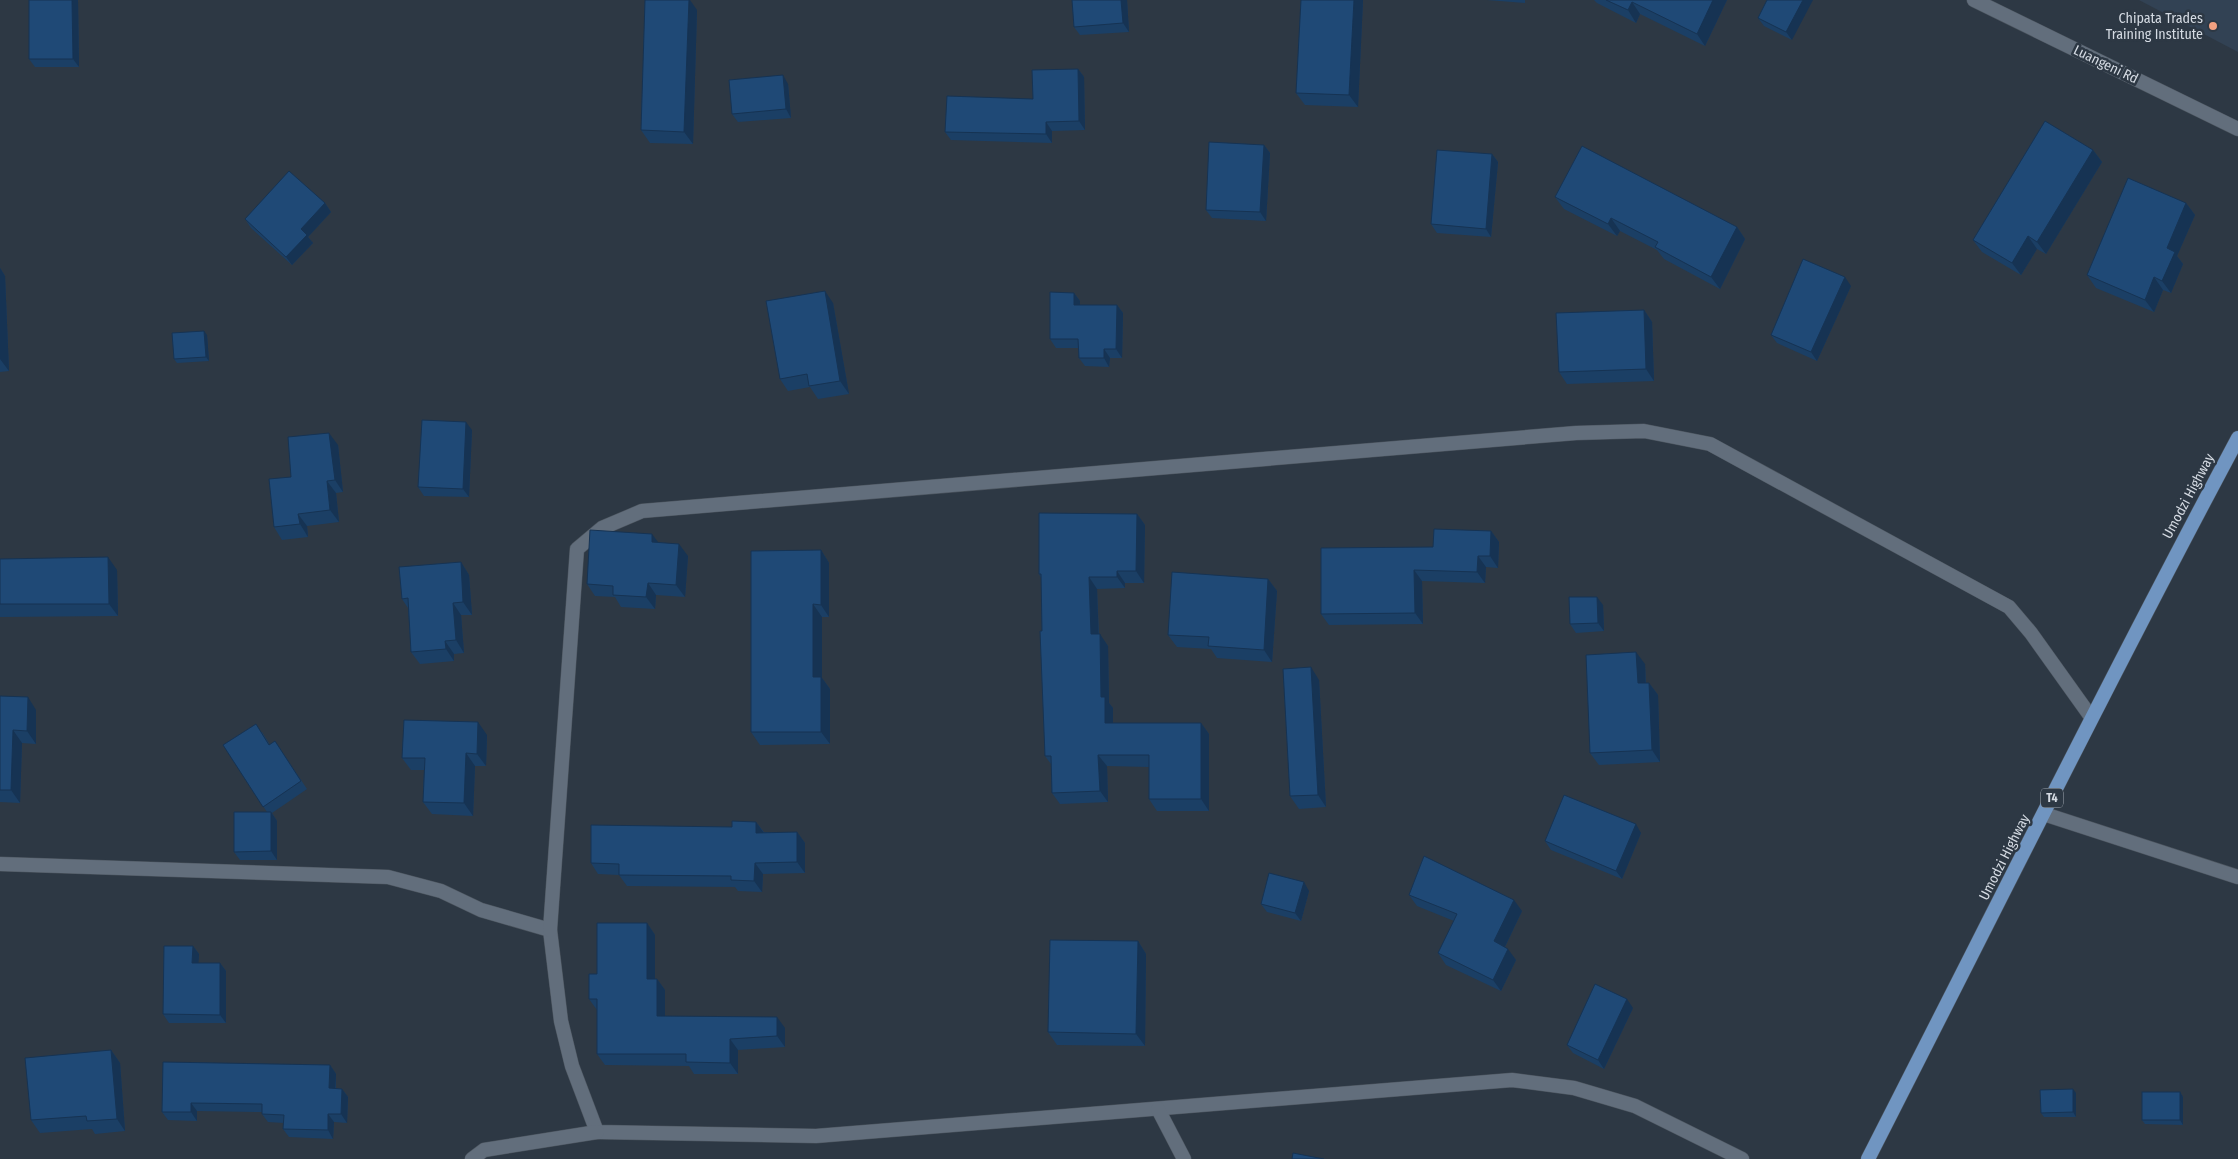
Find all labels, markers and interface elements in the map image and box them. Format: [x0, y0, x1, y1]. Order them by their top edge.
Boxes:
place label: Chipata Trades Training Institute [2106, 10, 2203, 43]
marker: Chipata Trades Training Institute [2207, 20, 2219, 32]
street label: Luangeni Rd [2071, 41, 2141, 87]
street label: Umodzi Highway [2159, 450, 2218, 542]
road number: T4 [2041, 788, 2063, 808]
street label: Umodzi Highway [1976, 811, 2034, 903]

